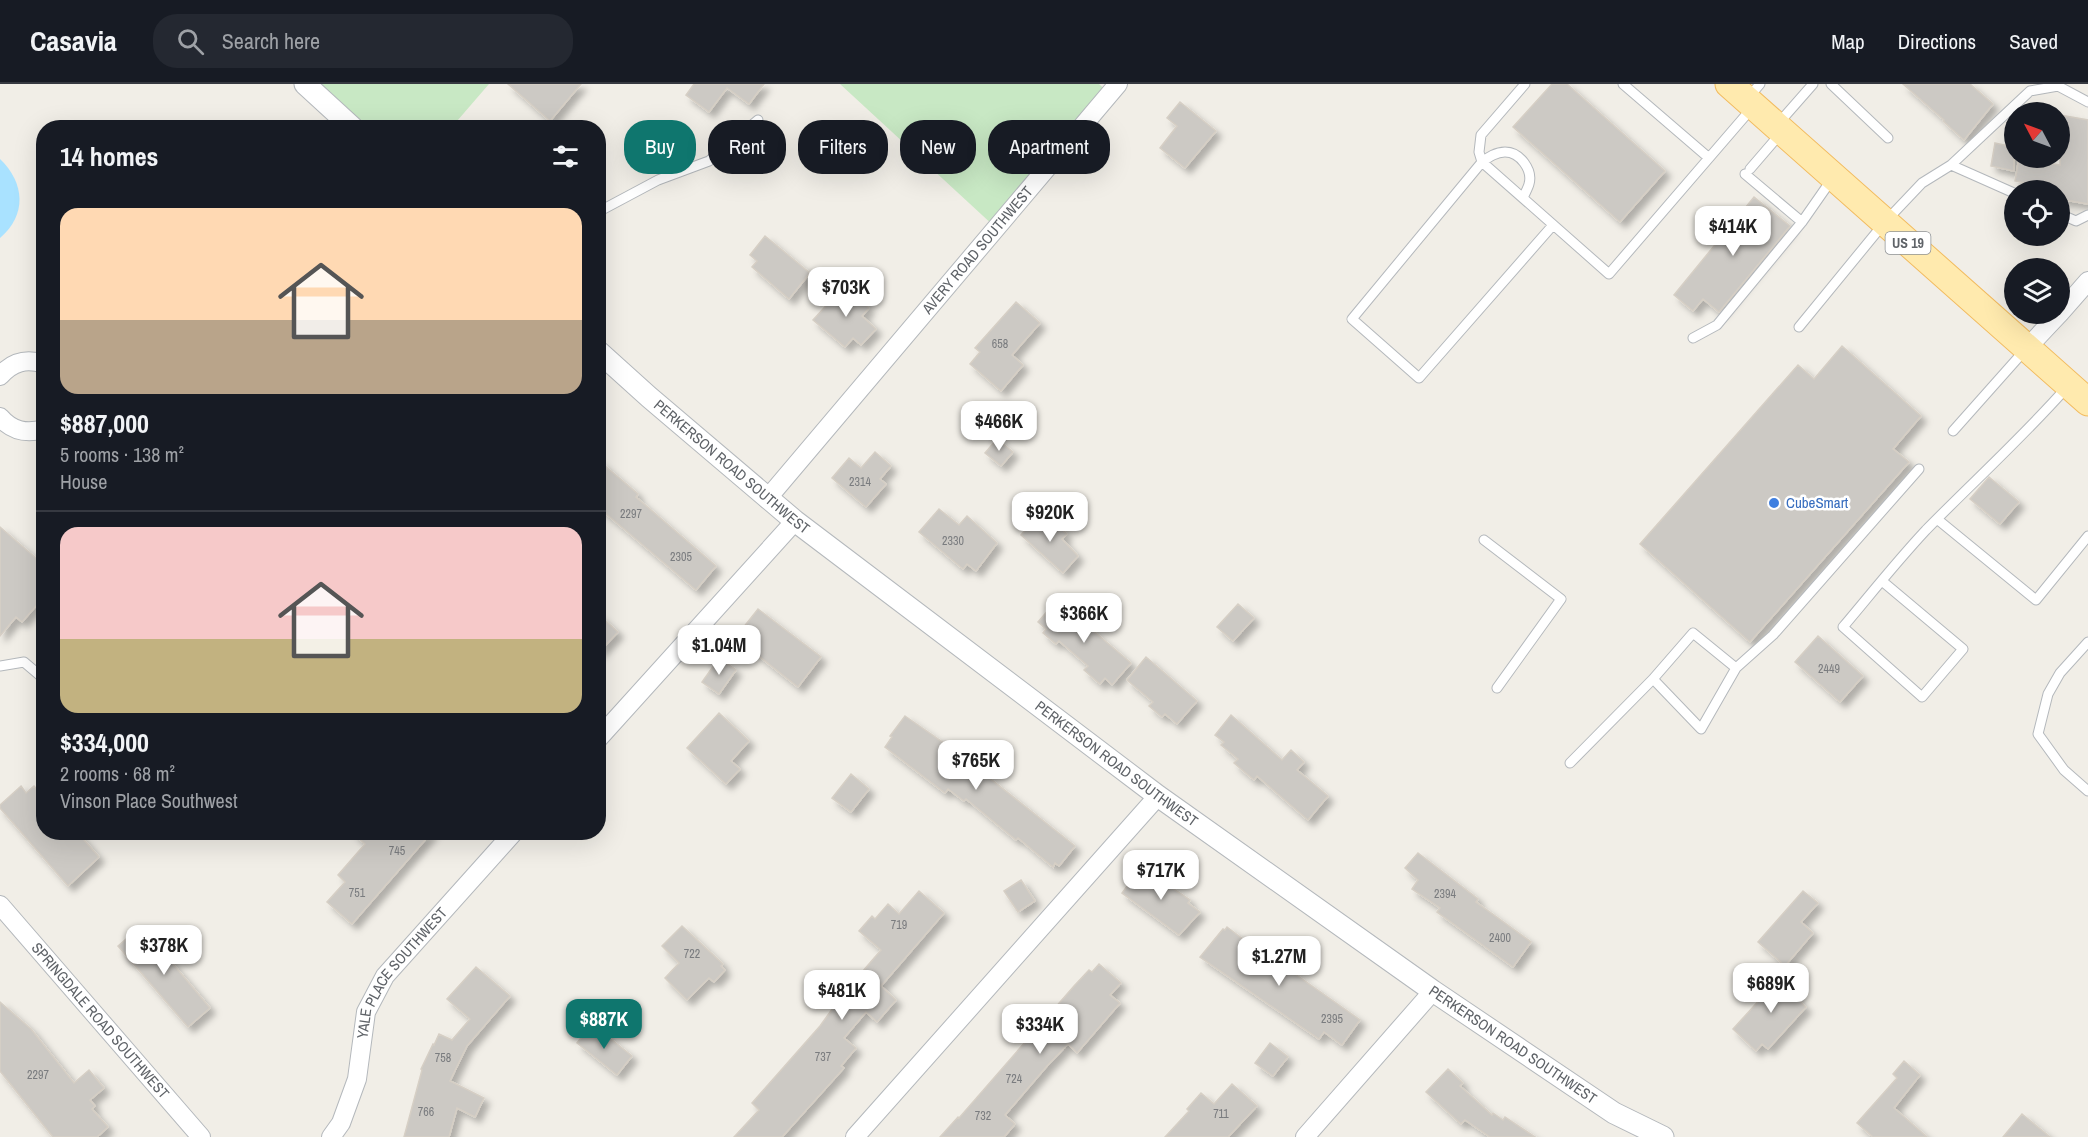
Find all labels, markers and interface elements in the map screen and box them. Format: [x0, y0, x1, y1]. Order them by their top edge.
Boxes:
search box [153, 14, 573, 68]
text: Casavia [30, 22, 117, 60]
icon: search [174, 25, 207, 58]
text: Search here [222, 26, 320, 56]
text: Map [1831, 27, 1865, 56]
text: Directions [1898, 27, 1976, 56]
text: Saved [2009, 27, 2058, 56]
north arrow [2004, 102, 2070, 168]
map controls [2004, 102, 2070, 324]
chip: Buy [624, 120, 696, 174]
chip: Rent [708, 120, 786, 174]
chip: Filters [798, 120, 888, 174]
chip: New [900, 120, 976, 174]
chip: Apartment [988, 120, 1110, 174]
text: 14 homes [60, 139, 158, 174]
icon: filters [549, 140, 582, 173]
button: locate [2004, 180, 2070, 246]
street label: AVERY ROAD SOUTHWEST [916, 181, 1038, 319]
pin: $414K [1691, 206, 1775, 257]
text: $414K [1709, 212, 1757, 239]
road number: US 19 [1886, 232, 1930, 254]
icon: home [267, 247, 375, 355]
button: layers [2004, 258, 2070, 324]
pin: $703K [804, 267, 888, 318]
text: $703K [822, 273, 870, 300]
house number: 658 [992, 336, 1008, 352]
street label: PERKERSON ROAD SOUTHWEST [649, 395, 815, 539]
pin: $466K [957, 401, 1041, 452]
text: $887,000 [60, 406, 149, 441]
text: $466K [975, 407, 1023, 434]
text: 5 rooms · 138 m² [60, 441, 184, 468]
text: House [60, 468, 107, 495]
house number: 2314 [849, 474, 871, 490]
pin: $920K [1008, 492, 1092, 543]
place label: CubeSmart [1786, 492, 1849, 513]
marker: CubeSmart [1767, 496, 1781, 510]
text: $920K [1026, 498, 1074, 525]
house number: 2297 [620, 506, 642, 522]
house number: 2330 [942, 533, 964, 549]
house number: 2305 [670, 549, 692, 565]
icon: home [267, 566, 375, 674]
pin: $366K [1042, 593, 1126, 644]
text: $366K [1060, 599, 1108, 626]
pin: $1.04M [670, 625, 768, 676]
text: $1.04M [692, 631, 746, 658]
house number: 2449 [1818, 661, 1840, 677]
street label: PERKERSON ROAD SOUTHWEST [1031, 696, 1203, 831]
text: $334,000 [60, 725, 149, 760]
pin: $765K [934, 740, 1018, 791]
text: $765K [952, 746, 1000, 773]
text: 2 rooms · 68 m² [60, 760, 175, 787]
text: Vinson Place Southwest [60, 787, 238, 814]
house number: 745 [389, 843, 406, 859]
pin: $717K [1119, 850, 1203, 901]
text: $717K [1137, 856, 1185, 883]
house number: 751 [349, 885, 366, 901]
house number: 2394 [1434, 886, 1456, 902]
street label: YALE PLACE SOUTHWEST [352, 902, 452, 1040]
house number: 719 [891, 917, 907, 933]
pin: $378K [122, 925, 206, 976]
house number: 2400 [1489, 930, 1511, 946]
text: $378K [140, 931, 188, 958]
pin: $1.27M [1230, 936, 1328, 987]
street label: SPRINGDALE ROAD SOUTHWEST [27, 938, 174, 1103]
text: $1.27M [1252, 942, 1306, 969]
house number: 722 [684, 946, 700, 962]
pin: $689K [1729, 963, 1813, 1014]
text: $689K [1747, 969, 1795, 996]
pin: $481K [800, 970, 884, 1021]
text: $481K [818, 976, 866, 1003]
street label: PERKERSON ROAD SOUTHWEST [1425, 980, 1602, 1109]
pin: $887K [562, 999, 646, 1050]
pin: $334K [998, 1004, 1082, 1055]
text: $887K [580, 1005, 628, 1032]
text: $334K [1016, 1010, 1064, 1037]
house number: 2395 [1321, 1011, 1343, 1027]
house number: 737 [815, 1049, 832, 1065]
house number: 758 [435, 1050, 451, 1066]
house number: 2297 [27, 1067, 49, 1083]
house number: 724 [1006, 1071, 1023, 1087]
house number: 766 [418, 1104, 434, 1120]
house number: 711 [1213, 1106, 1229, 1122]
house number: 732 [975, 1108, 991, 1124]

